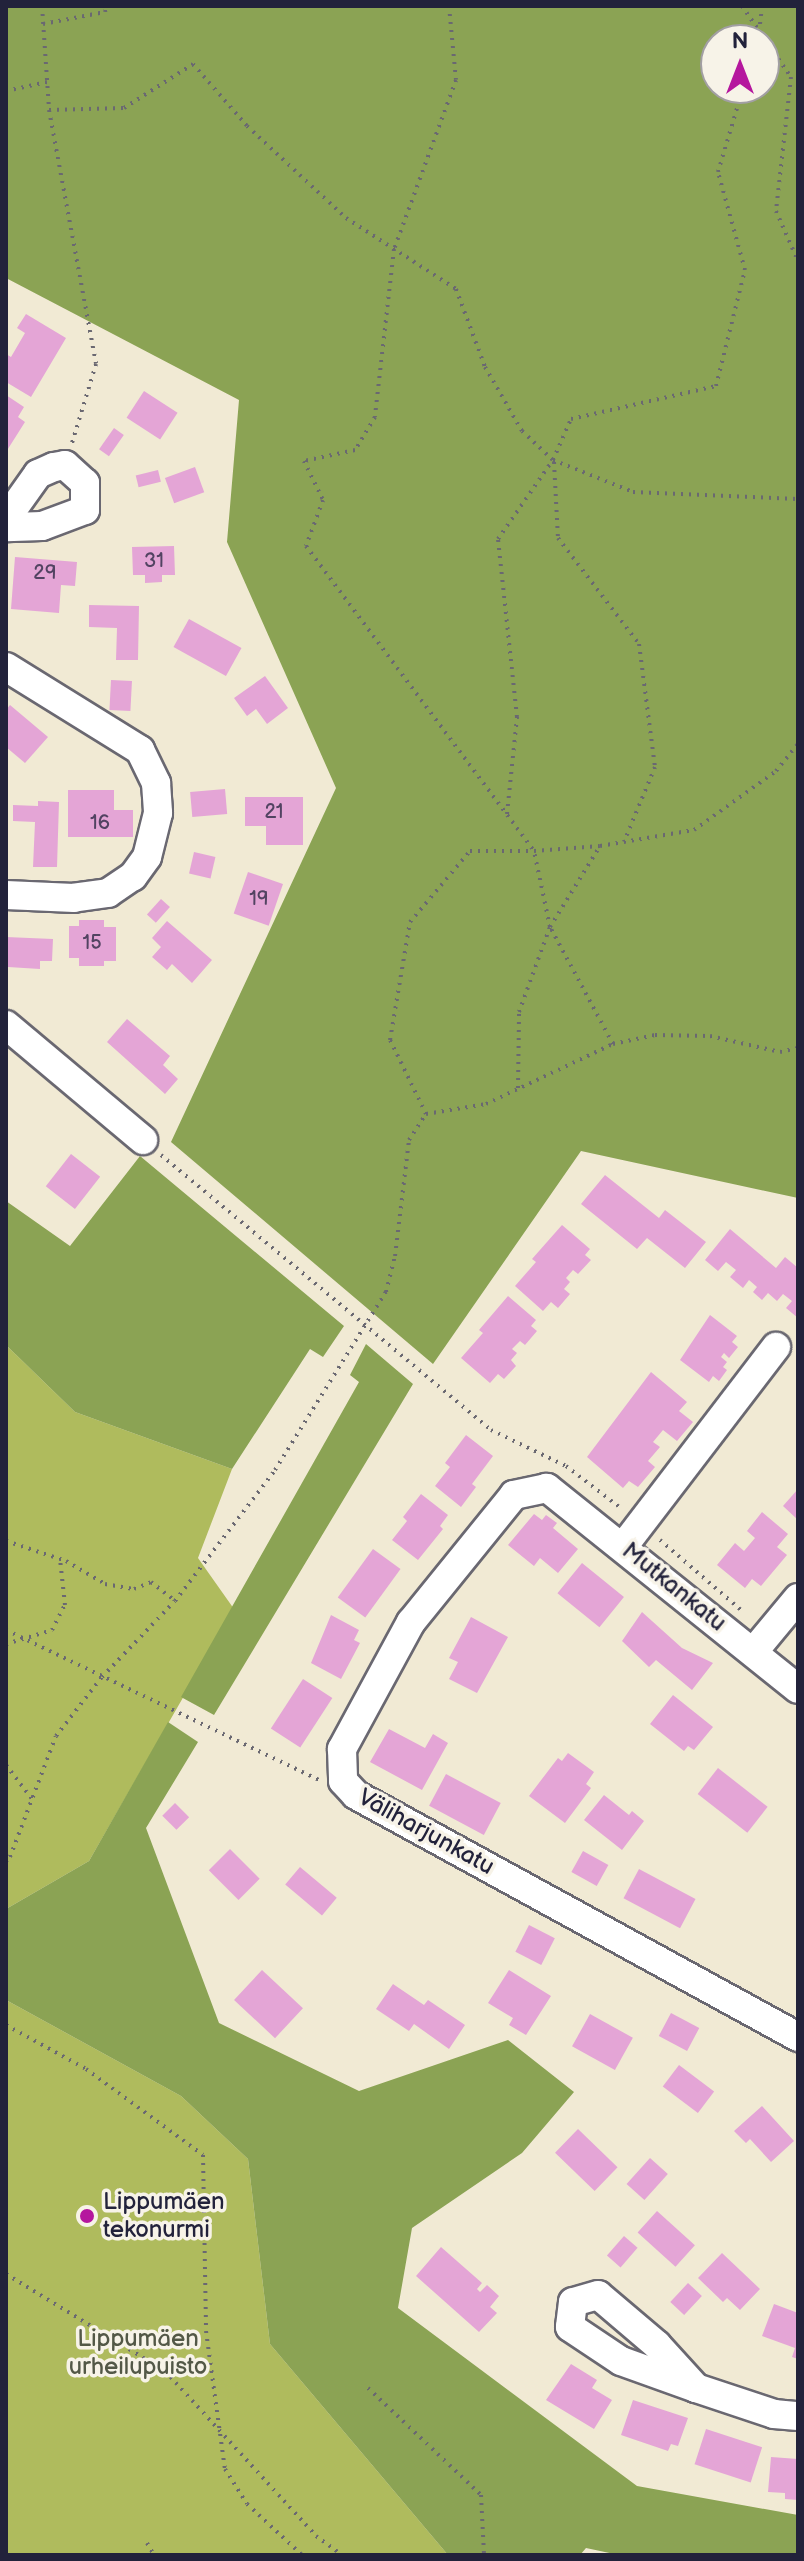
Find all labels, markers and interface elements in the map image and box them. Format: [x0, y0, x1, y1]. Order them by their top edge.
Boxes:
north arrow [700, 24, 780, 104]
text: N [732, 28, 748, 55]
house number: 31 [144, 549, 164, 573]
house number: 29 [33, 561, 57, 585]
house number: 21 [264, 800, 284, 824]
house number: 16 [90, 811, 110, 835]
house number: 19 [249, 887, 269, 911]
house number: 15 [82, 931, 102, 955]
street label: Mutkankatu [616, 1536, 732, 1638]
street label: Väliharjunkatu [353, 1783, 499, 1881]
place label: Lippumäen tekonurmi [103, 2188, 225, 2244]
marker: Lippumäen tekonurmi [78, 2207, 96, 2225]
park label: Lippumäen urheilupuisto [69, 2325, 207, 2381]

